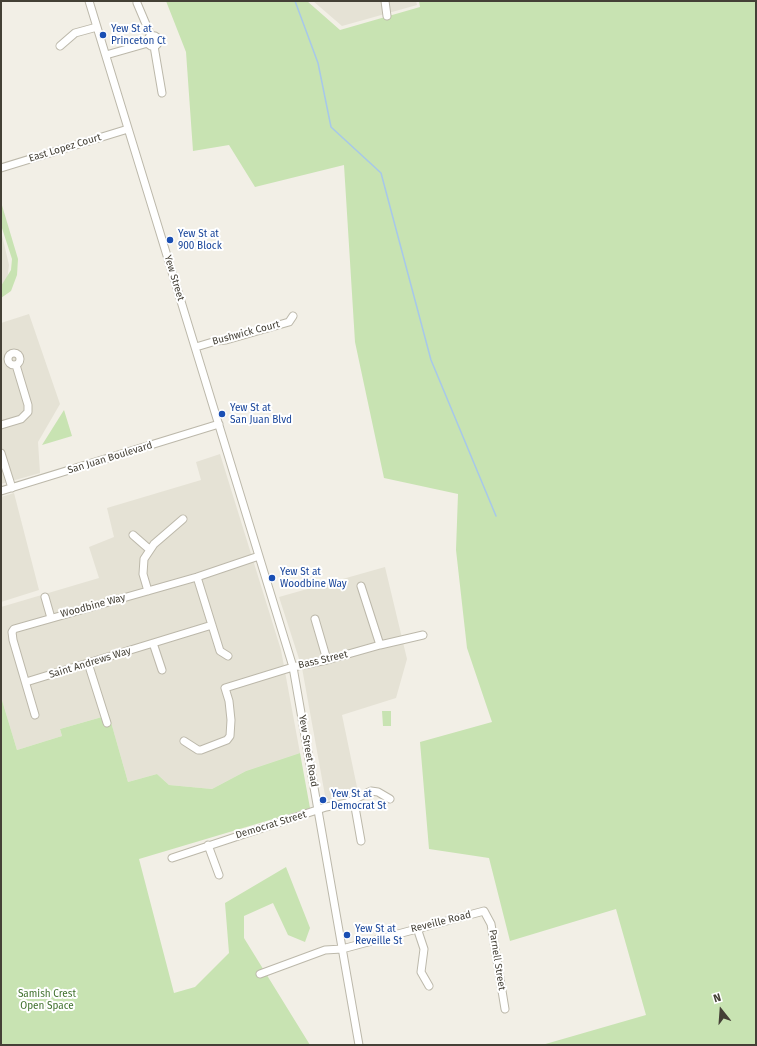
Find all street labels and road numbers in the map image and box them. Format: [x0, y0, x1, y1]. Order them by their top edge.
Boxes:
street label: East Lopez Court [27, 131, 103, 165]
street label: Yew Street [161, 254, 187, 302]
street label: Bushwick Court [211, 318, 281, 348]
street label: San Juan Boulevard [66, 439, 154, 477]
street label: Woodbine Way [59, 592, 127, 620]
street label: Saint Andrews Way [48, 645, 132, 681]
street label: Bass Street [297, 648, 349, 672]
street label: Yew Street Road [296, 714, 320, 788]
street label: Democrat Street [234, 809, 308, 841]
street label: Reveille Road [410, 909, 472, 935]
street label: Parnell Street [486, 929, 508, 991]

